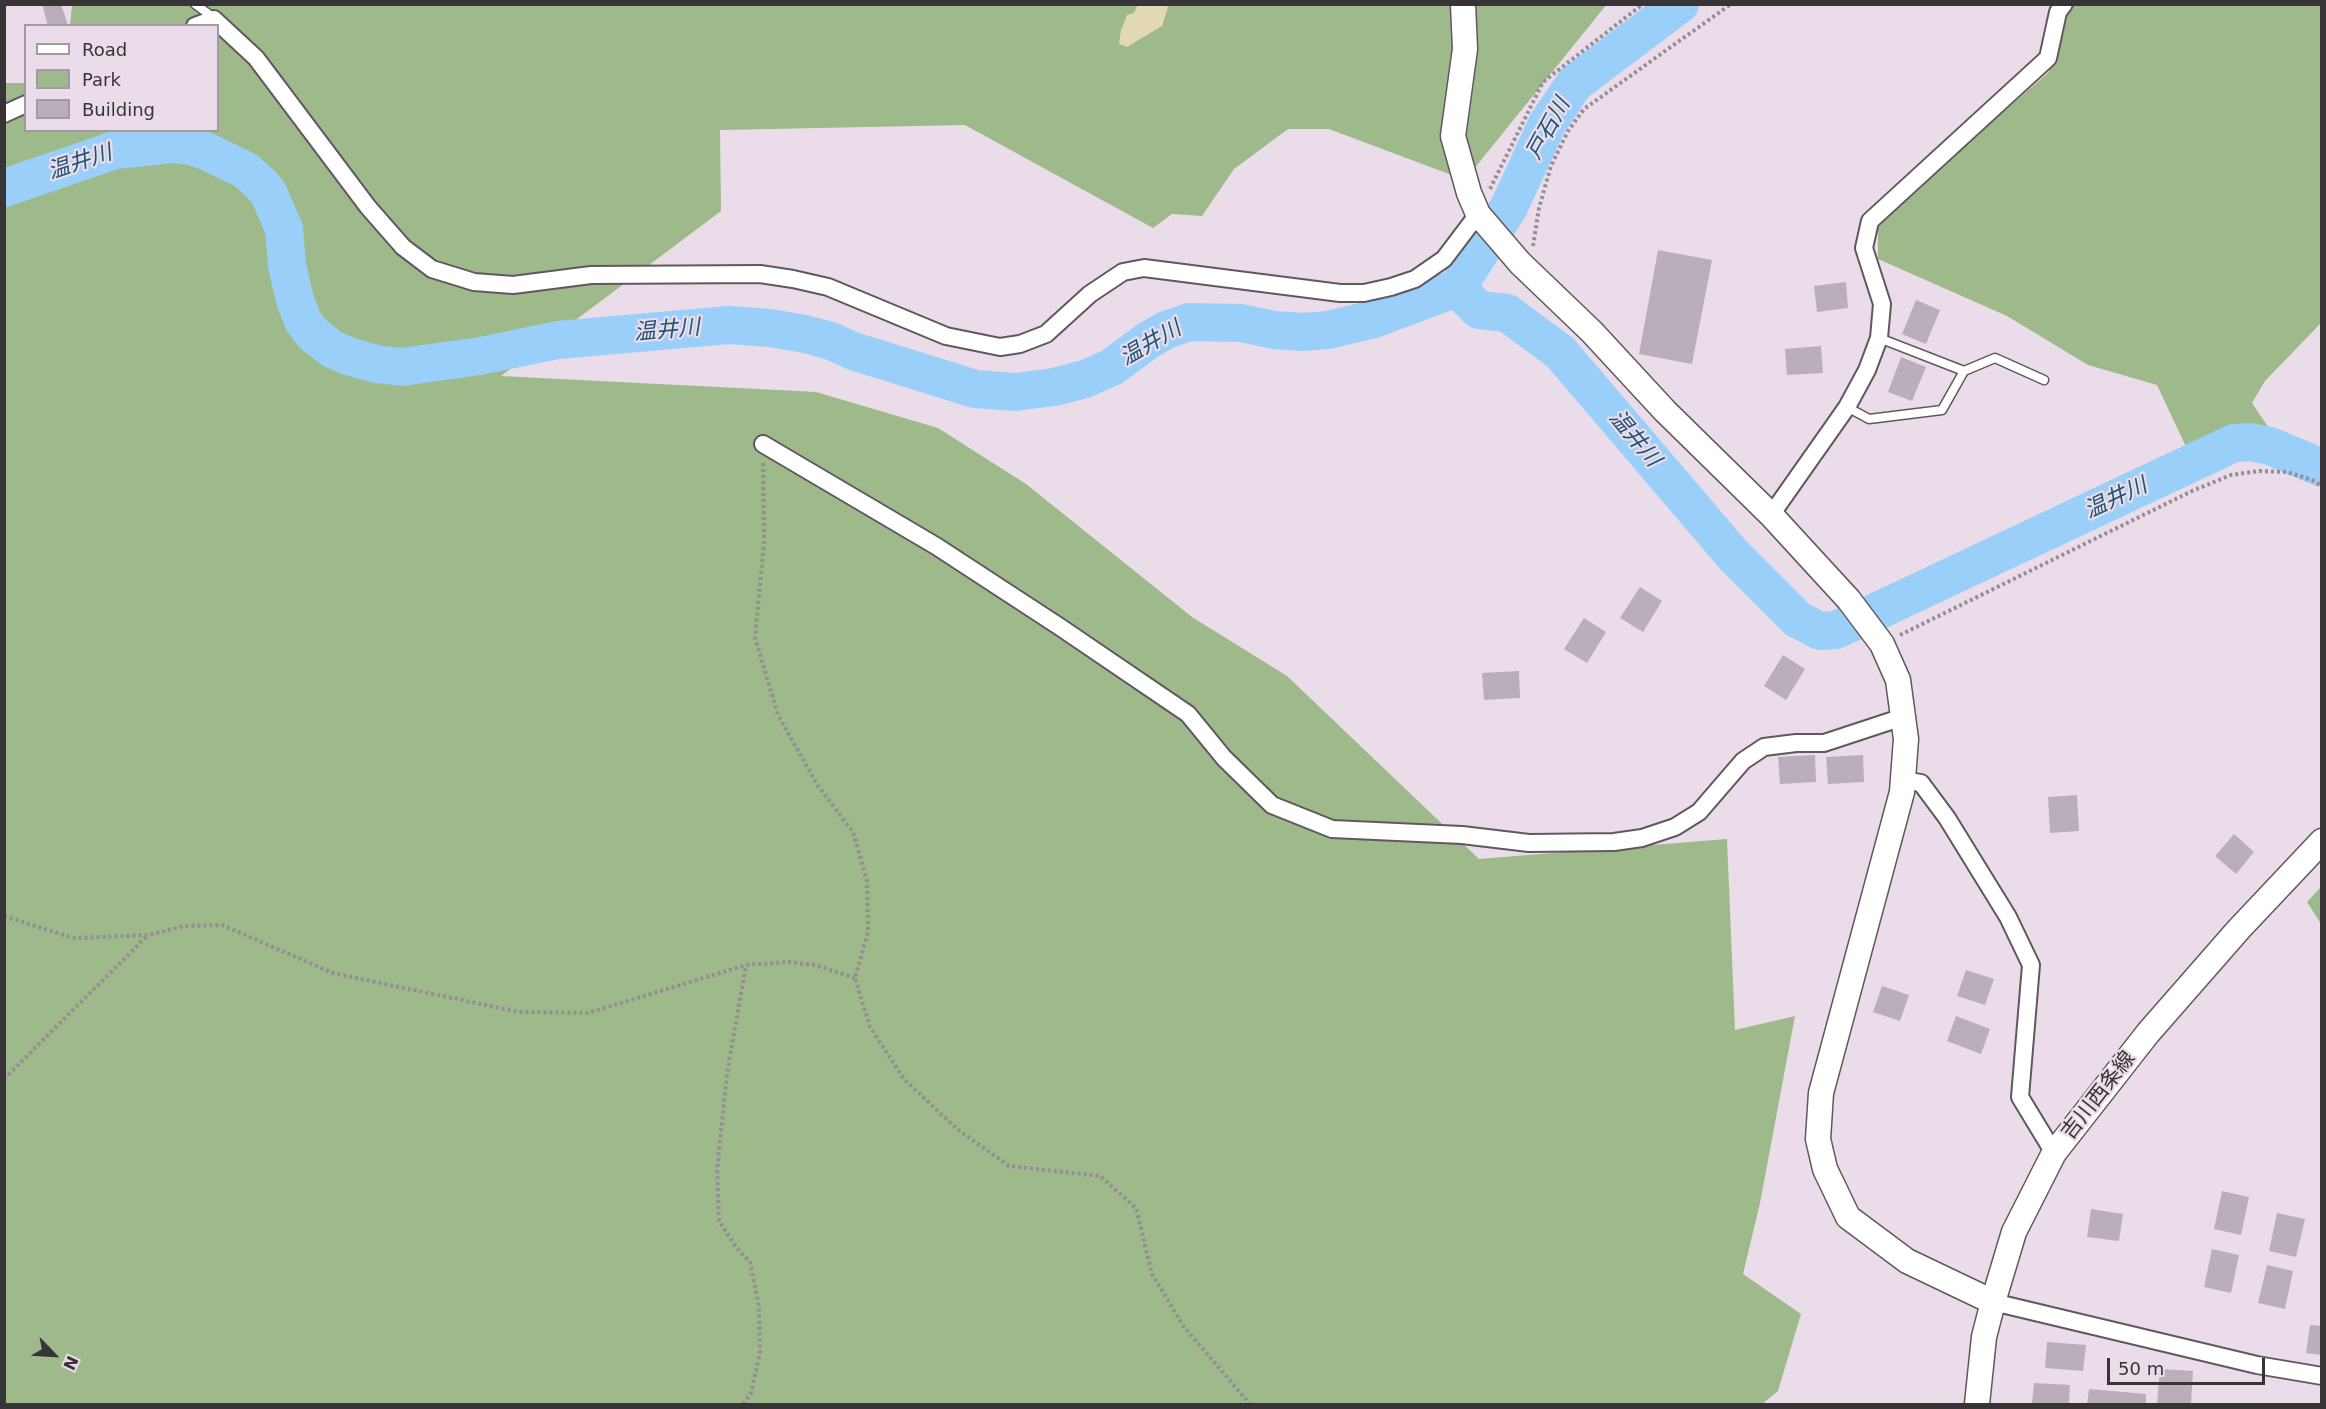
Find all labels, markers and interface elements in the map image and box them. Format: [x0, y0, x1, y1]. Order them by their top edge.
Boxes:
legend [24, 24, 219, 132]
text: Road [82, 39, 127, 60]
text: Park [82, 69, 121, 90]
water label: 戸石川 [1521, 94, 1577, 164]
text: Building [82, 99, 155, 120]
water label: 温井川 [45, 140, 115, 186]
water label: 温井川 [633, 315, 701, 347]
water label: 温井川 [1116, 316, 1186, 372]
water label: 温井川 [1603, 405, 1665, 473]
water label: 温井川 [2081, 473, 2151, 525]
street label: 吉川西条線 [2057, 1047, 2141, 1145]
north arrow [24, 1325, 84, 1385]
scale bar [2110, 1346, 2268, 1384]
text: N [59, 1353, 82, 1373]
text: 50 m [2118, 1358, 2164, 1379]

